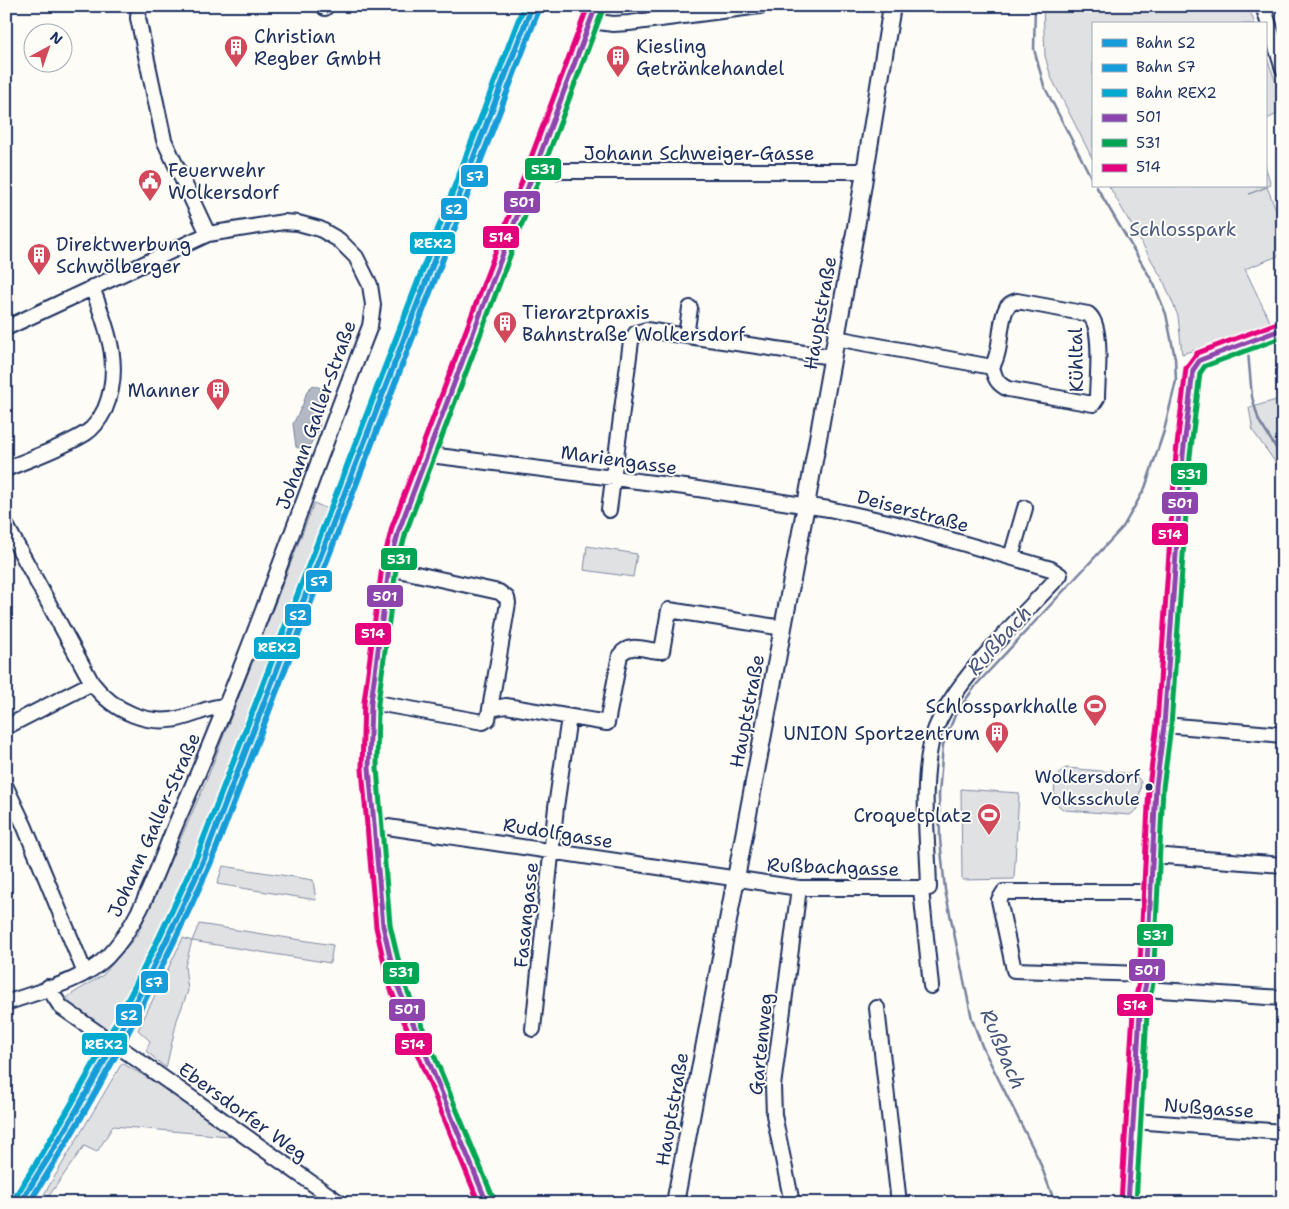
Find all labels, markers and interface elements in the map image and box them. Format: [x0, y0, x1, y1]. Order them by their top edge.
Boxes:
north arrow [22, 22, 72, 72]
legend [1092, 22, 1266, 188]
place label: Christian Regber GmbH [254, 24, 382, 71]
text: N [46, 28, 66, 49]
text: Bahn S2 [1136, 33, 1196, 53]
building icon: Christian Regber GmbH [223, 34, 249, 68]
place label: Kiesling Getränkehandel [636, 34, 784, 81]
building icon: Kiesling Getränkehandel [605, 44, 631, 78]
text: Bahn S7 [1136, 57, 1196, 77]
text: Bahn REX2 [1136, 83, 1217, 103]
text: 501 [1136, 107, 1161, 127]
text: 531 [1136, 133, 1160, 153]
street label: Johann Schweiger-Gasse [583, 141, 815, 166]
line badge: 531 [524, 157, 562, 181]
text: 514 [1136, 157, 1161, 177]
place label: Feuerwehr Wolkersdorf [168, 158, 280, 205]
text: 531 [531, 160, 555, 178]
line badge: S7 [460, 164, 489, 188]
text: S7 [466, 167, 484, 185]
public building icon: Feuerwehr Wolkersdorf [137, 168, 163, 202]
line badge: 501 [503, 190, 541, 214]
text: 501 [510, 193, 534, 211]
line badge: S2 [440, 197, 468, 221]
text: S2 [445, 200, 463, 218]
park label: Schlosspark [1129, 217, 1237, 242]
line badge: 514 [482, 225, 520, 249]
text: 514 [489, 228, 513, 246]
line badge: REX2 [409, 231, 456, 255]
place label: Direktwerbung Schwölberger [56, 232, 191, 279]
text: REX2 [414, 234, 452, 252]
building icon: Direktwerbung Schwölberger [26, 242, 52, 276]
street label: Hauptstraße [798, 254, 842, 372]
place label: Tierarztpraxis Bahnstraße Wolkersdorf [522, 300, 747, 347]
building icon: Tierarztpraxis Bahnstraße Wolkersdorf [492, 310, 518, 344]
street label: Johann Galler-Straße [270, 317, 362, 513]
street label: Kühltal [1063, 327, 1089, 393]
building icon: Manner [205, 377, 231, 411]
place label: Manner [127, 378, 200, 403]
street label: Mariengasse [559, 439, 679, 481]
line badge: 531 [1170, 462, 1208, 486]
text: 531 [1177, 465, 1201, 483]
street label: Deiserstraße [854, 484, 972, 538]
line badge: 501 [1161, 491, 1199, 515]
text: 501 [1168, 494, 1192, 512]
line badge: 514 [1151, 522, 1189, 546]
text: 514 [1158, 525, 1182, 543]
line badge: 531 [380, 547, 418, 571]
text: 531 [387, 550, 411, 568]
line badge: S7 [305, 569, 333, 593]
text: S7 [310, 572, 328, 590]
line badge: 501 [366, 584, 404, 608]
text: 501 [373, 587, 397, 605]
water label: Rußbach [961, 600, 1037, 680]
line badge: S2 [284, 603, 312, 627]
text: S2 [289, 606, 307, 624]
line badge: 514 [354, 622, 392, 646]
text: 514 [361, 624, 385, 642]
line badge: REX2 [253, 636, 301, 660]
text: REX2 [258, 638, 296, 656]
street label: Hauptstraße [724, 652, 770, 770]
sports icon: Schlossparkhalle [1082, 693, 1108, 727]
place label: Schlossparkhalle [926, 694, 1078, 719]
building icon: UNION Sportzentrum [984, 720, 1010, 754]
place label: UNION Sportzentrum [783, 721, 980, 746]
street label: Johann Galler-Straße [102, 729, 206, 921]
place label: Wolkersdorf Volksschule [1035, 765, 1140, 811]
marker: Wolkersdorf Volksschule [1144, 782, 1154, 792]
sports icon: Croquetplatz [976, 802, 1002, 836]
place label: Croquetplatz [853, 803, 972, 828]
street label: Rudolfgasse [501, 812, 615, 854]
street label: Rußbachgasse [766, 852, 900, 882]
street label: Fasangasse [508, 861, 544, 969]
line badge: 531 [1136, 923, 1174, 947]
text: 531 [1143, 926, 1167, 944]
line badge: 501 [1128, 958, 1166, 982]
line badge: 531 [382, 961, 420, 985]
text: 501 [1135, 961, 1159, 979]
text: 531 [389, 963, 413, 981]
line badge: S7 [140, 970, 169, 994]
text: S7 [145, 973, 163, 991]
street label: Gartenweg [743, 992, 779, 1096]
line badge: 514 [1116, 993, 1154, 1017]
text: 514 [1123, 996, 1147, 1014]
line badge: 501 [388, 998, 426, 1022]
text: 501 [395, 1000, 419, 1018]
line badge: S2 [115, 1003, 143, 1027]
water label: Rußbach [974, 1005, 1032, 1093]
text: S2 [120, 1006, 138, 1024]
line badge: REX2 [81, 1032, 128, 1056]
line badge: 514 [394, 1032, 433, 1056]
text: REX2 [85, 1035, 123, 1053]
text: 514 [401, 1035, 425, 1053]
street label: Hauptstraße [650, 1050, 694, 1168]
street label: Ebersdorfer Weg [173, 1057, 313, 1167]
street label: Nußgasse [1163, 1092, 1255, 1124]

